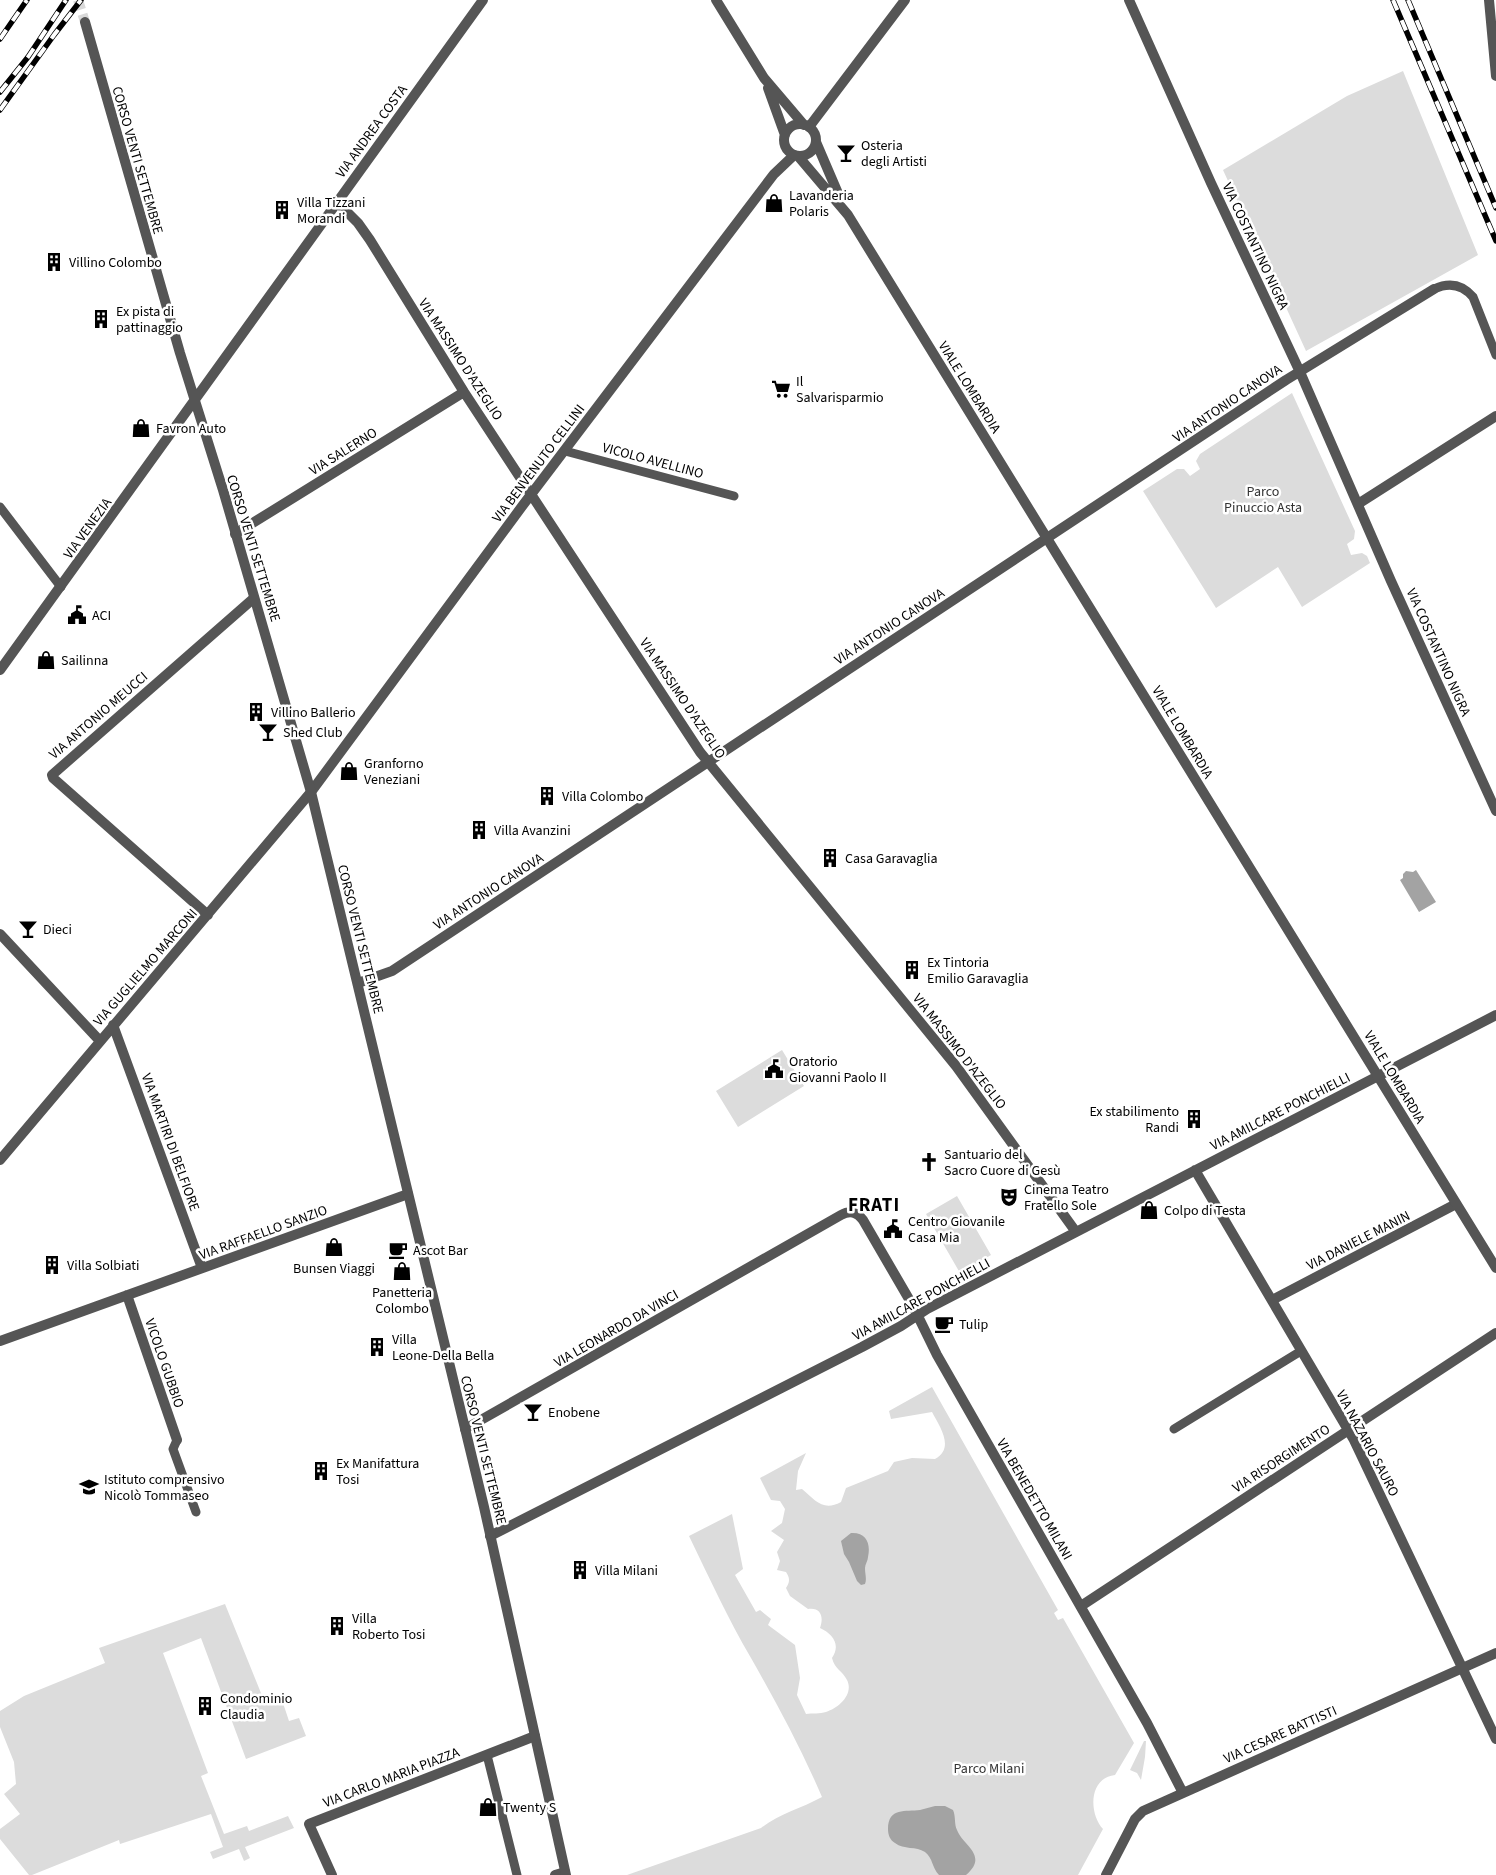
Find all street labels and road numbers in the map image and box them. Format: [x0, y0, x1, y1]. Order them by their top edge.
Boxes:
street label: VIA ANDREA COSTA [331, 81, 413, 182]
street label: CORSO VENTI SETTEMBRE [106, 84, 168, 237]
street label: VIA COSTANTINO NIGRA [1217, 180, 1294, 314]
street label: VIA MASSIMO D'AZEGLIO [413, 295, 507, 425]
street label: VIALE LOMBARDIA [933, 338, 1006, 438]
street label: VIA ANTONIO CANOVA [1169, 360, 1286, 448]
street label: VIA BENVENUTO CELLINI [488, 400, 590, 527]
street label: VIA SALERNO [306, 423, 381, 481]
street label: VICOLO AVELLINO [600, 438, 706, 484]
street label: CORSO VENTI SETTEMBRE [221, 472, 285, 624]
street label: VIA VENEZIA [59, 494, 117, 563]
street label: VIA ANTONIO CANOVA [831, 583, 949, 670]
street label: VIA COSTANTINO NIGRA [1401, 585, 1475, 720]
street label: VIA MASSIMO D'AZEGLIO [634, 634, 730, 763]
street label: VIA ANTONIO MEUCCI [45, 667, 152, 764]
street label: VIALE LOMBARDIA [1147, 682, 1218, 783]
street label: VIA ANTONIO CANOVA [430, 848, 548, 935]
street label: CORSO VENTI SETTEMBRE [332, 863, 388, 1016]
street label: VIA GUGLIELMO MARCONI [89, 905, 202, 1031]
street label: VIA MASSIMO D'AZEGLIO [908, 990, 1011, 1114]
street label: VIALE LOMBARDIA [1359, 1027, 1430, 1128]
street label: VIA AMILCARE PONCHIELLI [1207, 1068, 1354, 1156]
street label: VIA MARTIRI DI BELFIORE [136, 1071, 204, 1214]
street label: VIA RAFFAELLO SANZIO [196, 1200, 330, 1265]
street label: VIA DANIELE MANIN [1303, 1206, 1414, 1276]
street label: VIA AMILCARE PONCHIELLI [849, 1254, 994, 1346]
street label: VIA LEONARDO DA VINCI [551, 1285, 682, 1373]
street label: VICOLO GUBBIO [139, 1316, 189, 1411]
street label: CORSO VENTI SETTEMBRE [455, 1374, 511, 1527]
street label: VIA NAZARIO SAURO [1331, 1387, 1404, 1500]
street label: VIA RISORGIMENTO [1229, 1420, 1334, 1498]
street label: VIA BENEDETTO MILANI [991, 1435, 1077, 1564]
street label: VIA CESARE BATTISTI [1221, 1701, 1340, 1769]
street label: VIA CARLO MARIA PIAZZA [320, 1743, 463, 1813]

